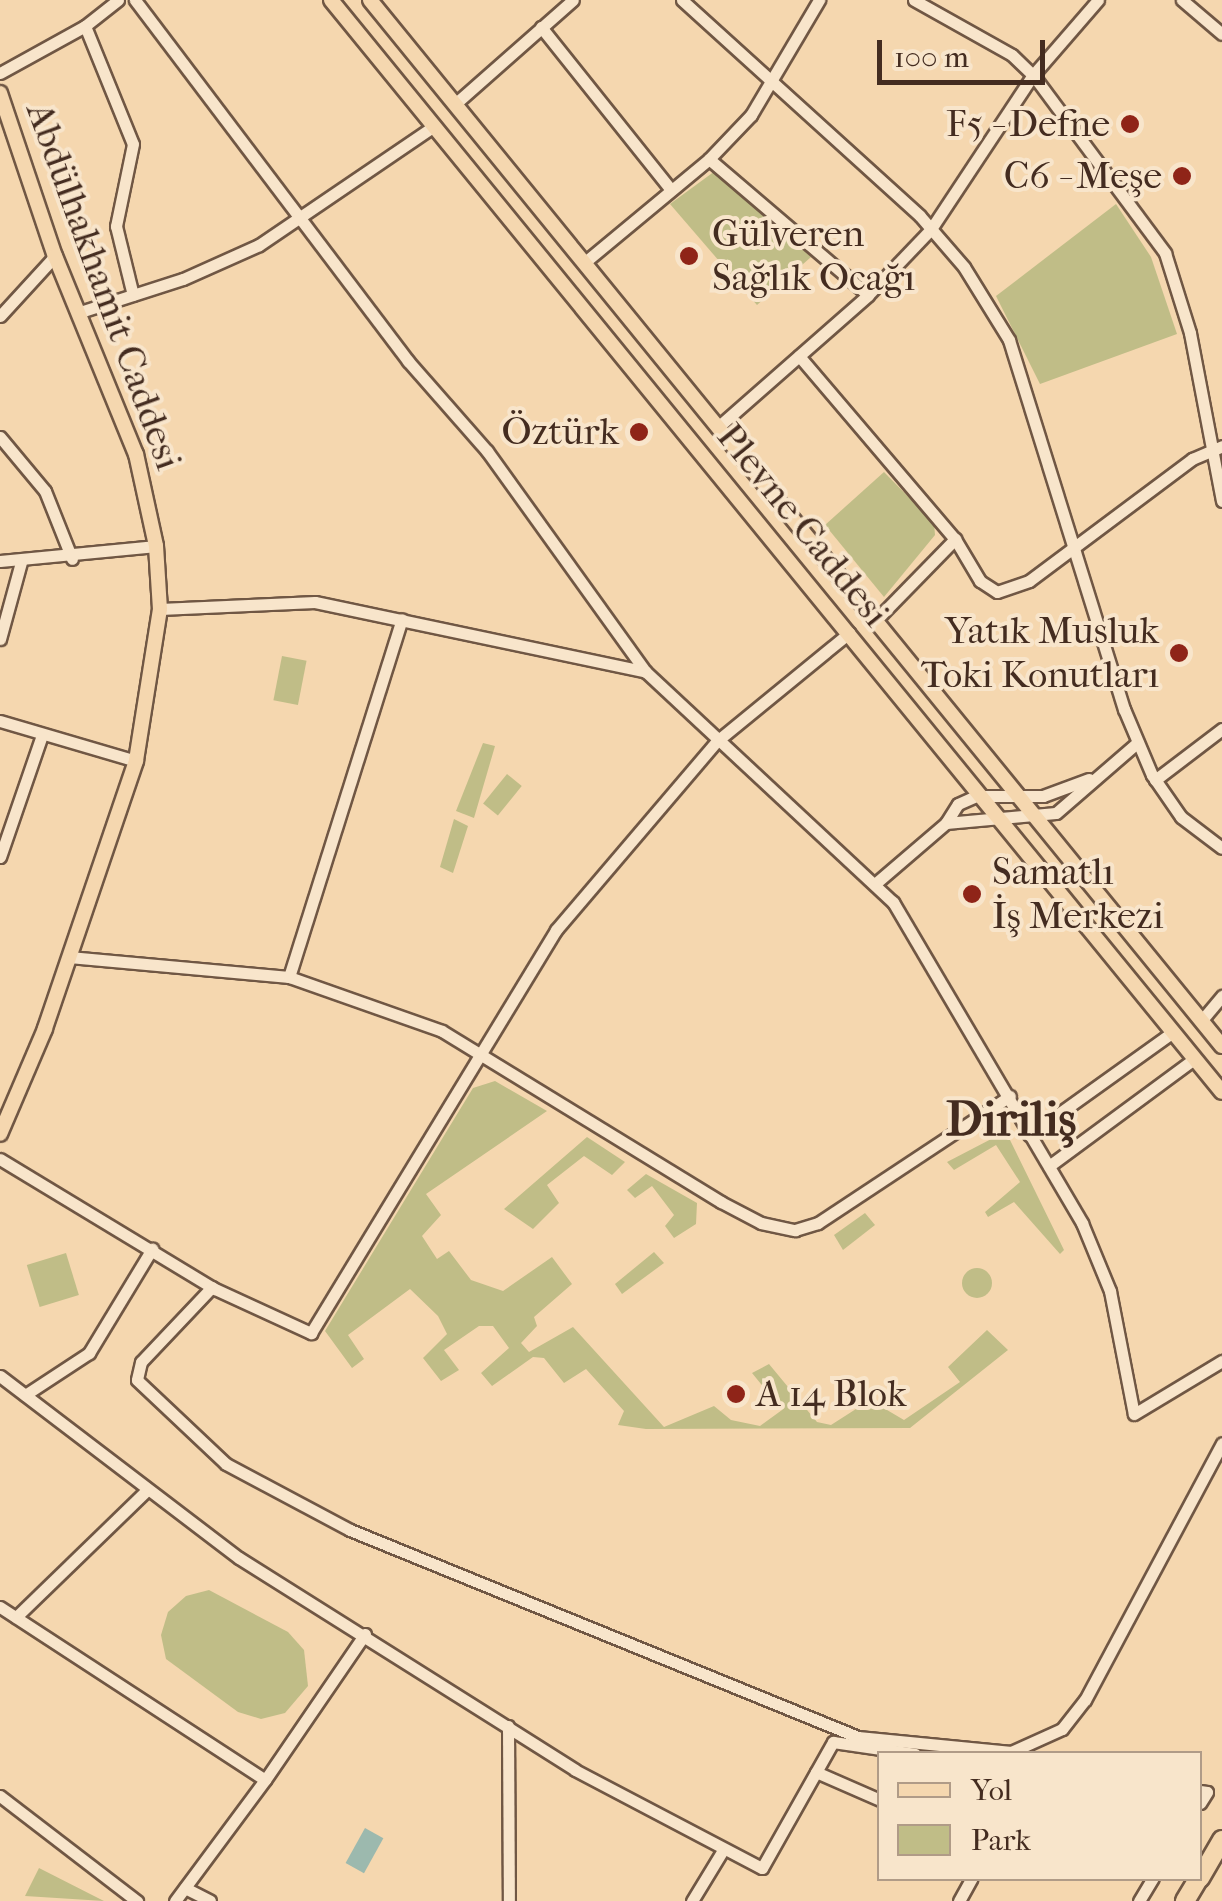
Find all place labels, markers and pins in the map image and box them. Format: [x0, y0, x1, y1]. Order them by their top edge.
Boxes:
place label: F5 - Defne [946, 101, 1110, 147]
marker: F5 - Defne [1119, 113, 1141, 135]
place label: C6 - Meşe [1004, 153, 1162, 199]
marker: C6 - Meşe [1171, 165, 1193, 187]
place label: Gülveren Sağlık Ocağı [712, 211, 915, 300]
marker: Gülveren Sağlık Ocağı [676, 243, 702, 269]
place label: Öztürk [502, 409, 619, 455]
marker: Öztürk [628, 421, 650, 443]
place label: Yatık Musluk Toki Konutları [921, 608, 1159, 698]
marker: Yatık Musluk Toki Konutları [1168, 642, 1190, 664]
place label: Samatlı İş Merkezi [992, 849, 1164, 938]
marker: Samatlı İş Merkezi [961, 883, 983, 905]
place label: A 14 Blok [756, 1371, 906, 1417]
marker: A 14 Blok [725, 1383, 747, 1405]

